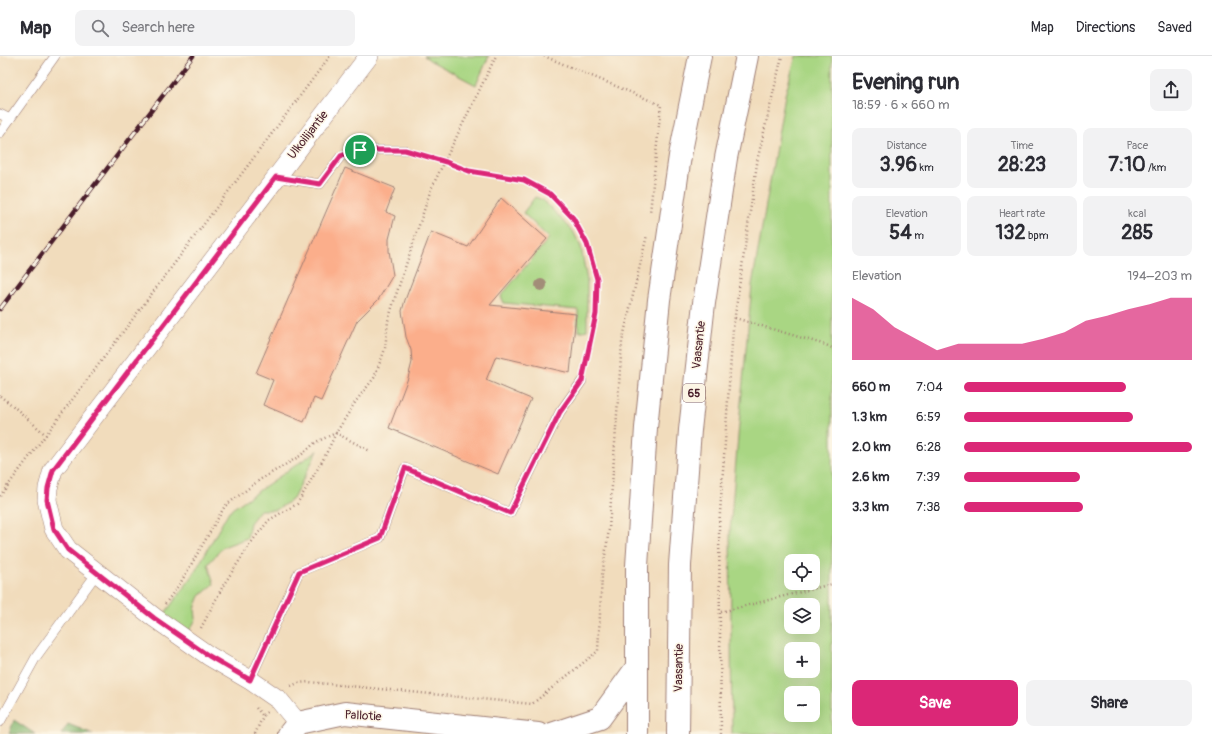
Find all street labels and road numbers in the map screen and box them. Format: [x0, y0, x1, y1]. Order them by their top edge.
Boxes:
street label: Ulkoilijantie [284, 108, 332, 162]
street label: Vaasantie [689, 320, 709, 370]
road number: 65 [683, 384, 705, 402]
street label: Vaasantie [671, 644, 687, 692]
street label: Pallotie [344, 708, 382, 724]

